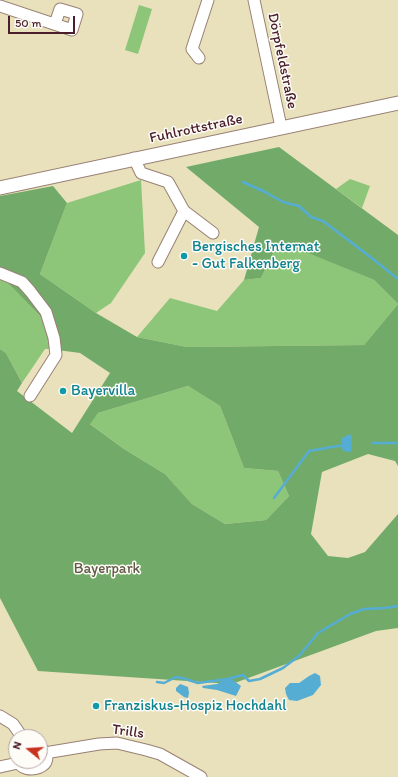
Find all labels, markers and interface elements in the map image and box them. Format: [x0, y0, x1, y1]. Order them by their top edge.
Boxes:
scale bar [10, 8, 77, 34]
street label: Dörpfeldstraße [263, 11, 301, 111]
text: 50 m [15, 16, 41, 30]
street label: Fuhlrottstraße [148, 110, 244, 148]
place label: Bergisches Internat - Gut Falkenberg [192, 238, 319, 273]
marker: Bergisches Internat - Gut Falkenberg [179, 251, 189, 261]
place label: Bayervilla [71, 382, 135, 400]
marker: Bayervilla [58, 386, 68, 396]
park label: Bayerpark [74, 560, 140, 578]
place label: Franziskus-Hospiz Hochdahl [104, 697, 286, 715]
marker: Franziskus-Hospiz Hochdahl [91, 701, 101, 711]
street label: Trills [111, 721, 145, 743]
north arrow [8, 729, 48, 769]
text: N [10, 740, 24, 751]

